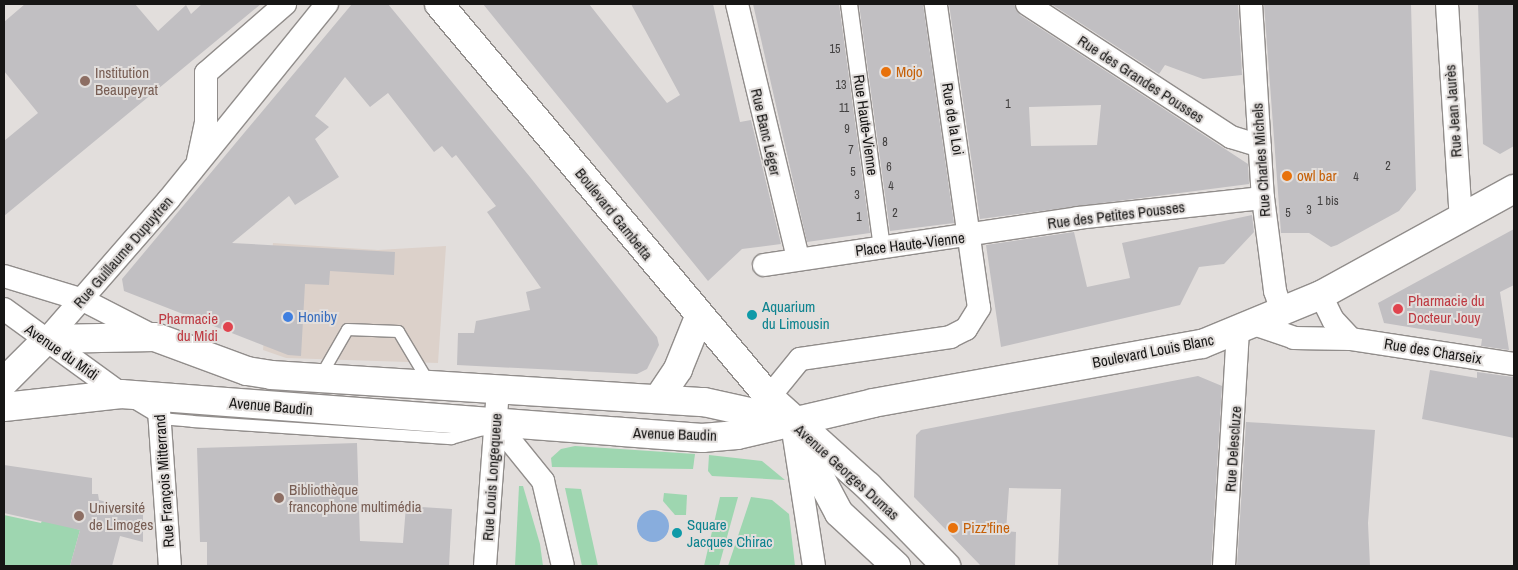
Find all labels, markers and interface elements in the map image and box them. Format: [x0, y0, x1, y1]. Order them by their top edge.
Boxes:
street label: Rue des Grandes Pousses [1074, 31, 1208, 127]
house number: 15 [830, 43, 840, 57]
place label: Institution Beaupeyrat [95, 63, 158, 98]
place label: Mojo [896, 63, 923, 81]
street label: Rue Jean Jaurès [1441, 64, 1465, 158]
marker: Mojo [880, 66, 892, 78]
street label: Rue Haute-Vienne [850, 73, 882, 177]
marker: Institution Beaupeyrat [79, 75, 91, 87]
house number: 13 [836, 79, 846, 93]
street label: Rue de la Loi [938, 81, 968, 157]
street label: Rue Banc Léger [747, 87, 785, 177]
house number: 1 [1005, 98, 1011, 112]
house number: 11 [839, 102, 849, 116]
street label: Rue Charles Michels [1248, 102, 1274, 218]
house number: 9 [844, 123, 850, 137]
house number: 8 [882, 136, 888, 150]
house number: 7 [848, 144, 854, 158]
house number: 2 [1385, 160, 1391, 174]
house number: 6 [886, 161, 892, 175]
street label: Boulevard Gambetta [572, 164, 656, 264]
house number: 5 [850, 166, 856, 180]
place label: owl bar [1297, 167, 1337, 185]
marker: owl bar [1281, 170, 1293, 182]
house number: 4 [1353, 171, 1359, 185]
house number: 4 [888, 180, 894, 194]
house number: 3 [854, 189, 860, 203]
street label: Rue Guillaume Dupuytren [70, 192, 176, 312]
house number: 1 bis [1317, 195, 1339, 209]
street label: Rue des Petites Pousses [1046, 198, 1186, 232]
house number: 3 [1306, 204, 1312, 218]
house number: 2 [892, 207, 898, 221]
house number: 5 [1285, 207, 1291, 221]
house number: 1 [856, 211, 862, 225]
street label: Place Haute-Vienne [854, 228, 966, 260]
place label: Pharmacie du Docteur Jouy [1408, 291, 1485, 326]
place label: Aquarium du Limousin [762, 297, 830, 332]
marker: Pharmacie du Docteur Jouy [1392, 303, 1404, 315]
place label: Honiby [298, 308, 337, 326]
place label: Pharmacie du Midi [159, 309, 218, 344]
marker: Aquarium du Limousin [746, 309, 758, 321]
marker: Honiby [282, 311, 294, 323]
street label: Avenue du Midi [22, 320, 102, 384]
marker: Pharmacie du Midi [222, 321, 234, 333]
street label: Boulevard Louis Blanc [1091, 330, 1215, 372]
street label: Rue des Charseix [1383, 334, 1483, 368]
street label: Avenue Baudin [228, 393, 314, 419]
street label: Rue Delescluze [1221, 405, 1245, 493]
street label: Rue Louis Longequeue [479, 413, 505, 541]
street label: Rue François Mitterrand [150, 414, 178, 548]
street label: Avenue Georges Dumas [791, 420, 903, 524]
street label: Avenue Baudin [633, 424, 717, 444]
place label: Bibliothèque francophone multimédia [289, 480, 422, 515]
marker: Bibliothèque francophone multimédia [273, 492, 285, 504]
place label: Université de Limoges [89, 498, 153, 533]
marker: Université de Limoges [73, 510, 85, 522]
place label: Square Jacques Chirac [687, 515, 772, 550]
place label: Pizz'fine [963, 519, 1010, 537]
marker: Pizz'fine [947, 522, 959, 534]
marker: Square Jacques Chirac [671, 527, 683, 539]

